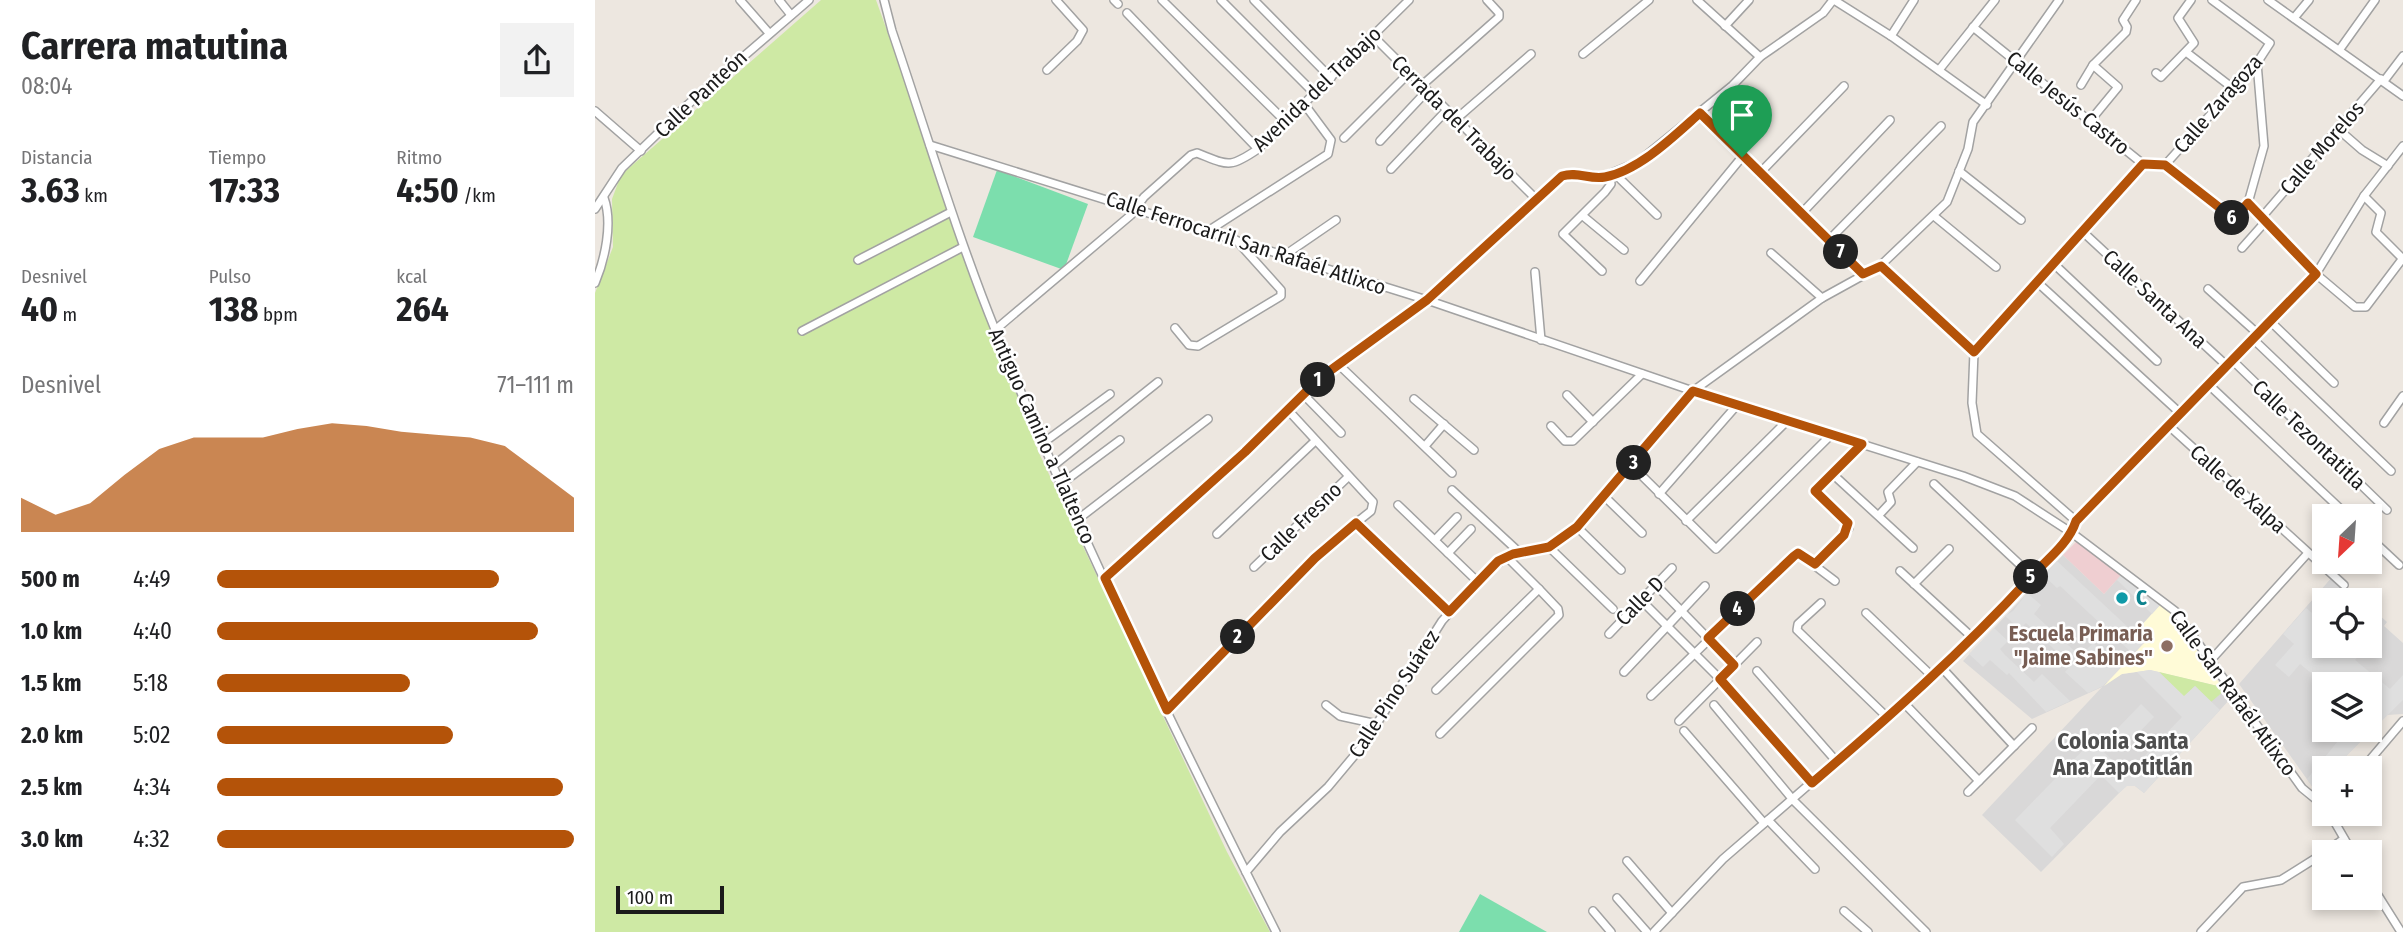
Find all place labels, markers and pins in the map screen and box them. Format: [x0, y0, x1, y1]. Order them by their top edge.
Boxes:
pin [1712, 85, 1772, 157]
pin: 6 [2215, 200, 2249, 235]
pin: 7 [1823, 234, 1859, 270]
pin: 1 [1301, 362, 1335, 398]
pin: 3 [1616, 446, 1651, 480]
pin: 5 [2013, 560, 2049, 594]
place label: C [2136, 585, 2147, 611]
marker: C [2114, 590, 2130, 606]
pin: 4 [1721, 592, 1755, 626]
pin: 2 [1221, 620, 1255, 654]
place label: Escuela Primaria "Jaime Sabines" [2009, 621, 2153, 671]
marker: Escuela Primaria "Jaime Sabines" [2159, 638, 2175, 654]

